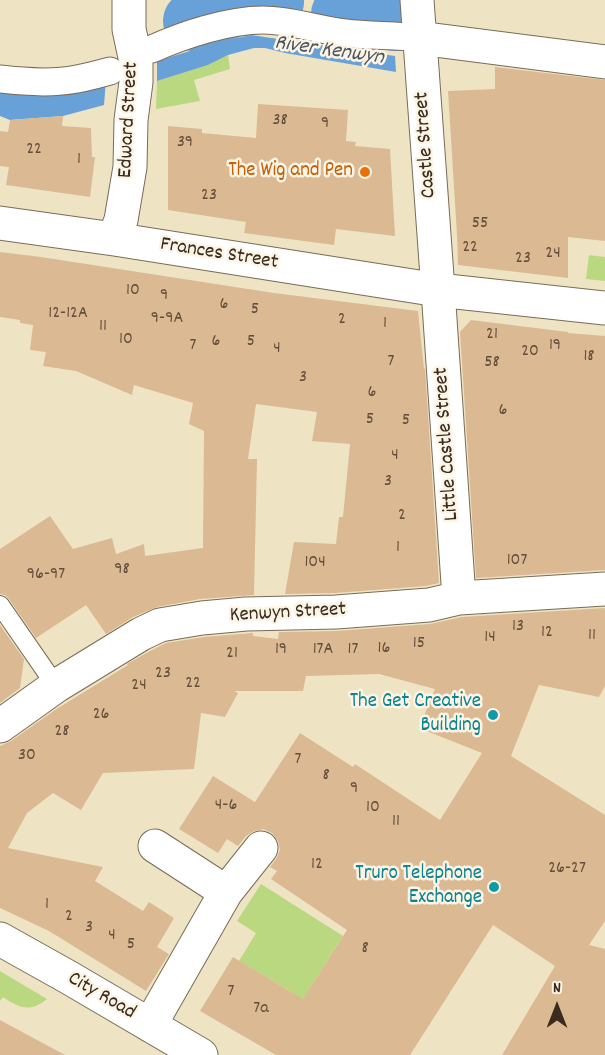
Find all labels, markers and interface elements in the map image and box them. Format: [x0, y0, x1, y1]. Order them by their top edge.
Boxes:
water label: River Kenwyn [273, 31, 385, 73]
street label: Edward Street [114, 61, 146, 179]
street label: Castle Street [411, 91, 443, 199]
house number: 38 [272, 111, 288, 133]
house number: 9 [321, 114, 329, 136]
house number: 39 [177, 133, 193, 155]
house number: 22 [26, 140, 42, 162]
house number: 1 [77, 150, 81, 172]
place label: The Wig and Pen [228, 159, 353, 185]
marker: The Wig and Pen [358, 165, 372, 179]
house number: 23 [201, 186, 217, 208]
house number: 55 [472, 214, 488, 236]
street label: Frances Street [158, 233, 280, 277]
house number: 22 [462, 238, 478, 260]
house number: 24 [545, 244, 561, 266]
house number: 23 [515, 249, 531, 271]
house number: 10 [126, 281, 140, 303]
house number: 9 [160, 286, 168, 308]
house number: 6 [220, 295, 228, 317]
house number: 5 [251, 300, 259, 322]
house number: 12-12A [48, 304, 88, 326]
house number: 9-9A [151, 309, 183, 331]
house number: 2 [338, 310, 346, 332]
house number: 1 [383, 314, 387, 336]
house number: 11 [99, 317, 107, 339]
house number: 21 [486, 325, 498, 347]
house number: 10 [119, 330, 133, 352]
house number: 6 [212, 332, 220, 354]
house number: 5 [247, 332, 255, 354]
house number: 7 [190, 336, 196, 358]
house number: 19 [549, 336, 561, 358]
house number: 4 [273, 339, 281, 361]
house number: 20 [521, 342, 539, 364]
house number: 18 [583, 347, 595, 369]
house number: 7 [388, 352, 394, 374]
house number: 58 [484, 353, 500, 375]
street label: Little Castle Street [430, 366, 466, 522]
house number: 3 [299, 368, 307, 390]
house number: 6 [368, 383, 376, 405]
house number: 6 [499, 401, 507, 423]
house number: 5 [366, 410, 374, 432]
house number: 5 [402, 411, 410, 433]
house number: 4 [391, 446, 399, 468]
house number: 3 [384, 472, 392, 494]
house number: 2 [398, 506, 406, 528]
house number: 1 [396, 538, 400, 560]
house number: 107 [507, 551, 527, 573]
house number: 104 [304, 553, 326, 575]
house number: 98 [114, 560, 130, 582]
house number: 96-97 [27, 565, 65, 587]
street label: Kenwyn Street [229, 598, 347, 630]
house number: 13 [512, 617, 524, 639]
house number: 12 [541, 623, 553, 645]
house number: 11 [588, 626, 596, 648]
house number: 14 [484, 628, 496, 650]
house number: 15 [413, 634, 425, 656]
house number: 16 [378, 639, 390, 661]
house number: 19 [275, 640, 287, 662]
house number: 17A [313, 640, 333, 662]
house number: 17 [348, 640, 358, 662]
house number: 21 [226, 644, 238, 666]
house number: 23 [155, 664, 171, 686]
house number: 22 [185, 674, 201, 696]
house number: 24 [131, 676, 147, 698]
place label: The Get Creative Building [350, 690, 481, 740]
house number: 26 [93, 705, 109, 727]
marker: The Get Creative Building [486, 708, 500, 722]
house number: 28 [54, 722, 70, 744]
house number: 30 [18, 746, 36, 768]
house number: 7 [295, 750, 301, 772]
house number: 8 [322, 766, 330, 788]
house number: 9 [350, 779, 358, 801]
house number: 4-6 [215, 796, 237, 818]
house number: 10 [366, 798, 380, 820]
house number: 11 [392, 812, 400, 834]
house number: 12 [311, 855, 323, 877]
house number: 26-27 [548, 859, 586, 881]
place label: Truro Telephone Exchange [355, 862, 482, 912]
marker: Truro Telephone Exchange [487, 880, 501, 894]
house number: 1 [45, 895, 49, 917]
house number: 2 [65, 907, 73, 929]
house number: 3 [85, 918, 93, 940]
house number: 4 [108, 926, 116, 948]
house number: 5 [127, 935, 135, 957]
house number: 8 [361, 939, 369, 961]
street label: City Road [62, 967, 140, 1027]
north arrow [527, 977, 587, 1037]
text: N [553, 977, 561, 1000]
house number: 7 [228, 982, 234, 1004]
house number: 7a [253, 999, 269, 1021]

